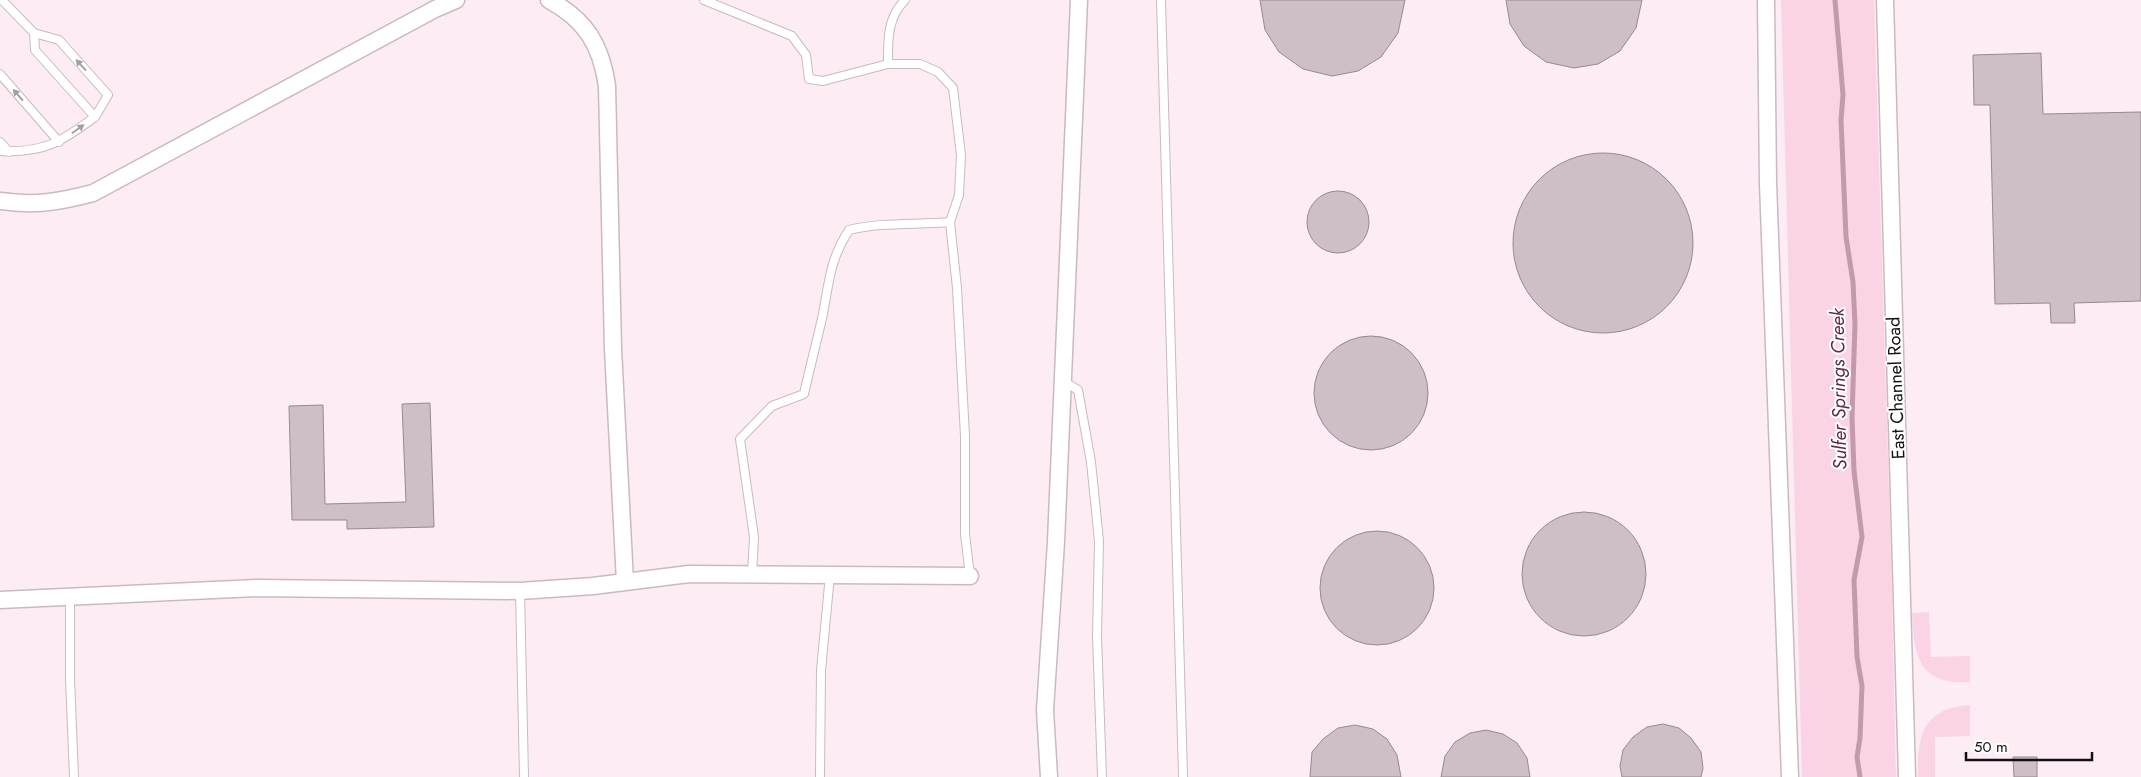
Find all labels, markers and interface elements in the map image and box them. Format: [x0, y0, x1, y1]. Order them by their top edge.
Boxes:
one-way arrow [76, 58, 87, 71]
one-way arrow [13, 88, 24, 101]
one-way arrow [71, 124, 85, 134]
water label: Sulfer Springs Creek [1824, 307, 1853, 470]
street label: East Channel Road [1881, 316, 1911, 460]
scale bar [1966, 730, 2092, 762]
text: 50 m [1974, 736, 2008, 758]

